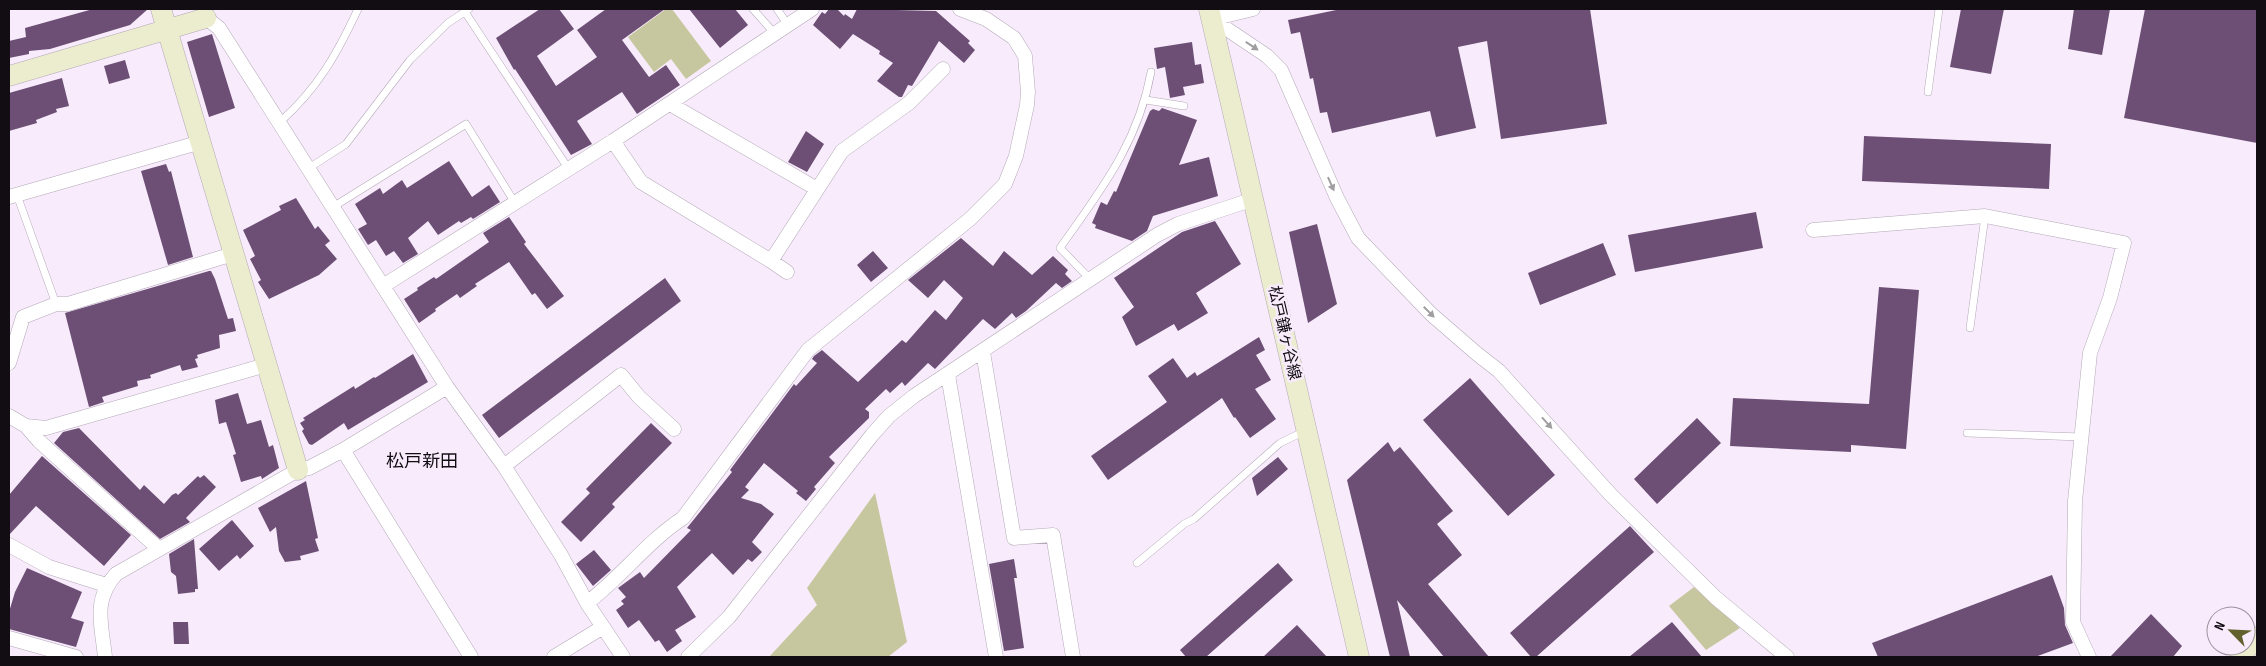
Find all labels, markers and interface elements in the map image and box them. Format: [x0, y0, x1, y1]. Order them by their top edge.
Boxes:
one-way arrow [1245, 42, 1258, 51]
one-way arrow [1327, 177, 1335, 191]
street label: 松戸鎌ヶ谷線 [1264, 284, 1304, 382]
one-way arrow [1423, 306, 1435, 318]
one-way arrow [1541, 416, 1552, 429]
district label: 松戸新田 [386, 451, 458, 472]
north arrow [2206, 606, 2256, 656]
text: N [2210, 619, 2229, 633]

